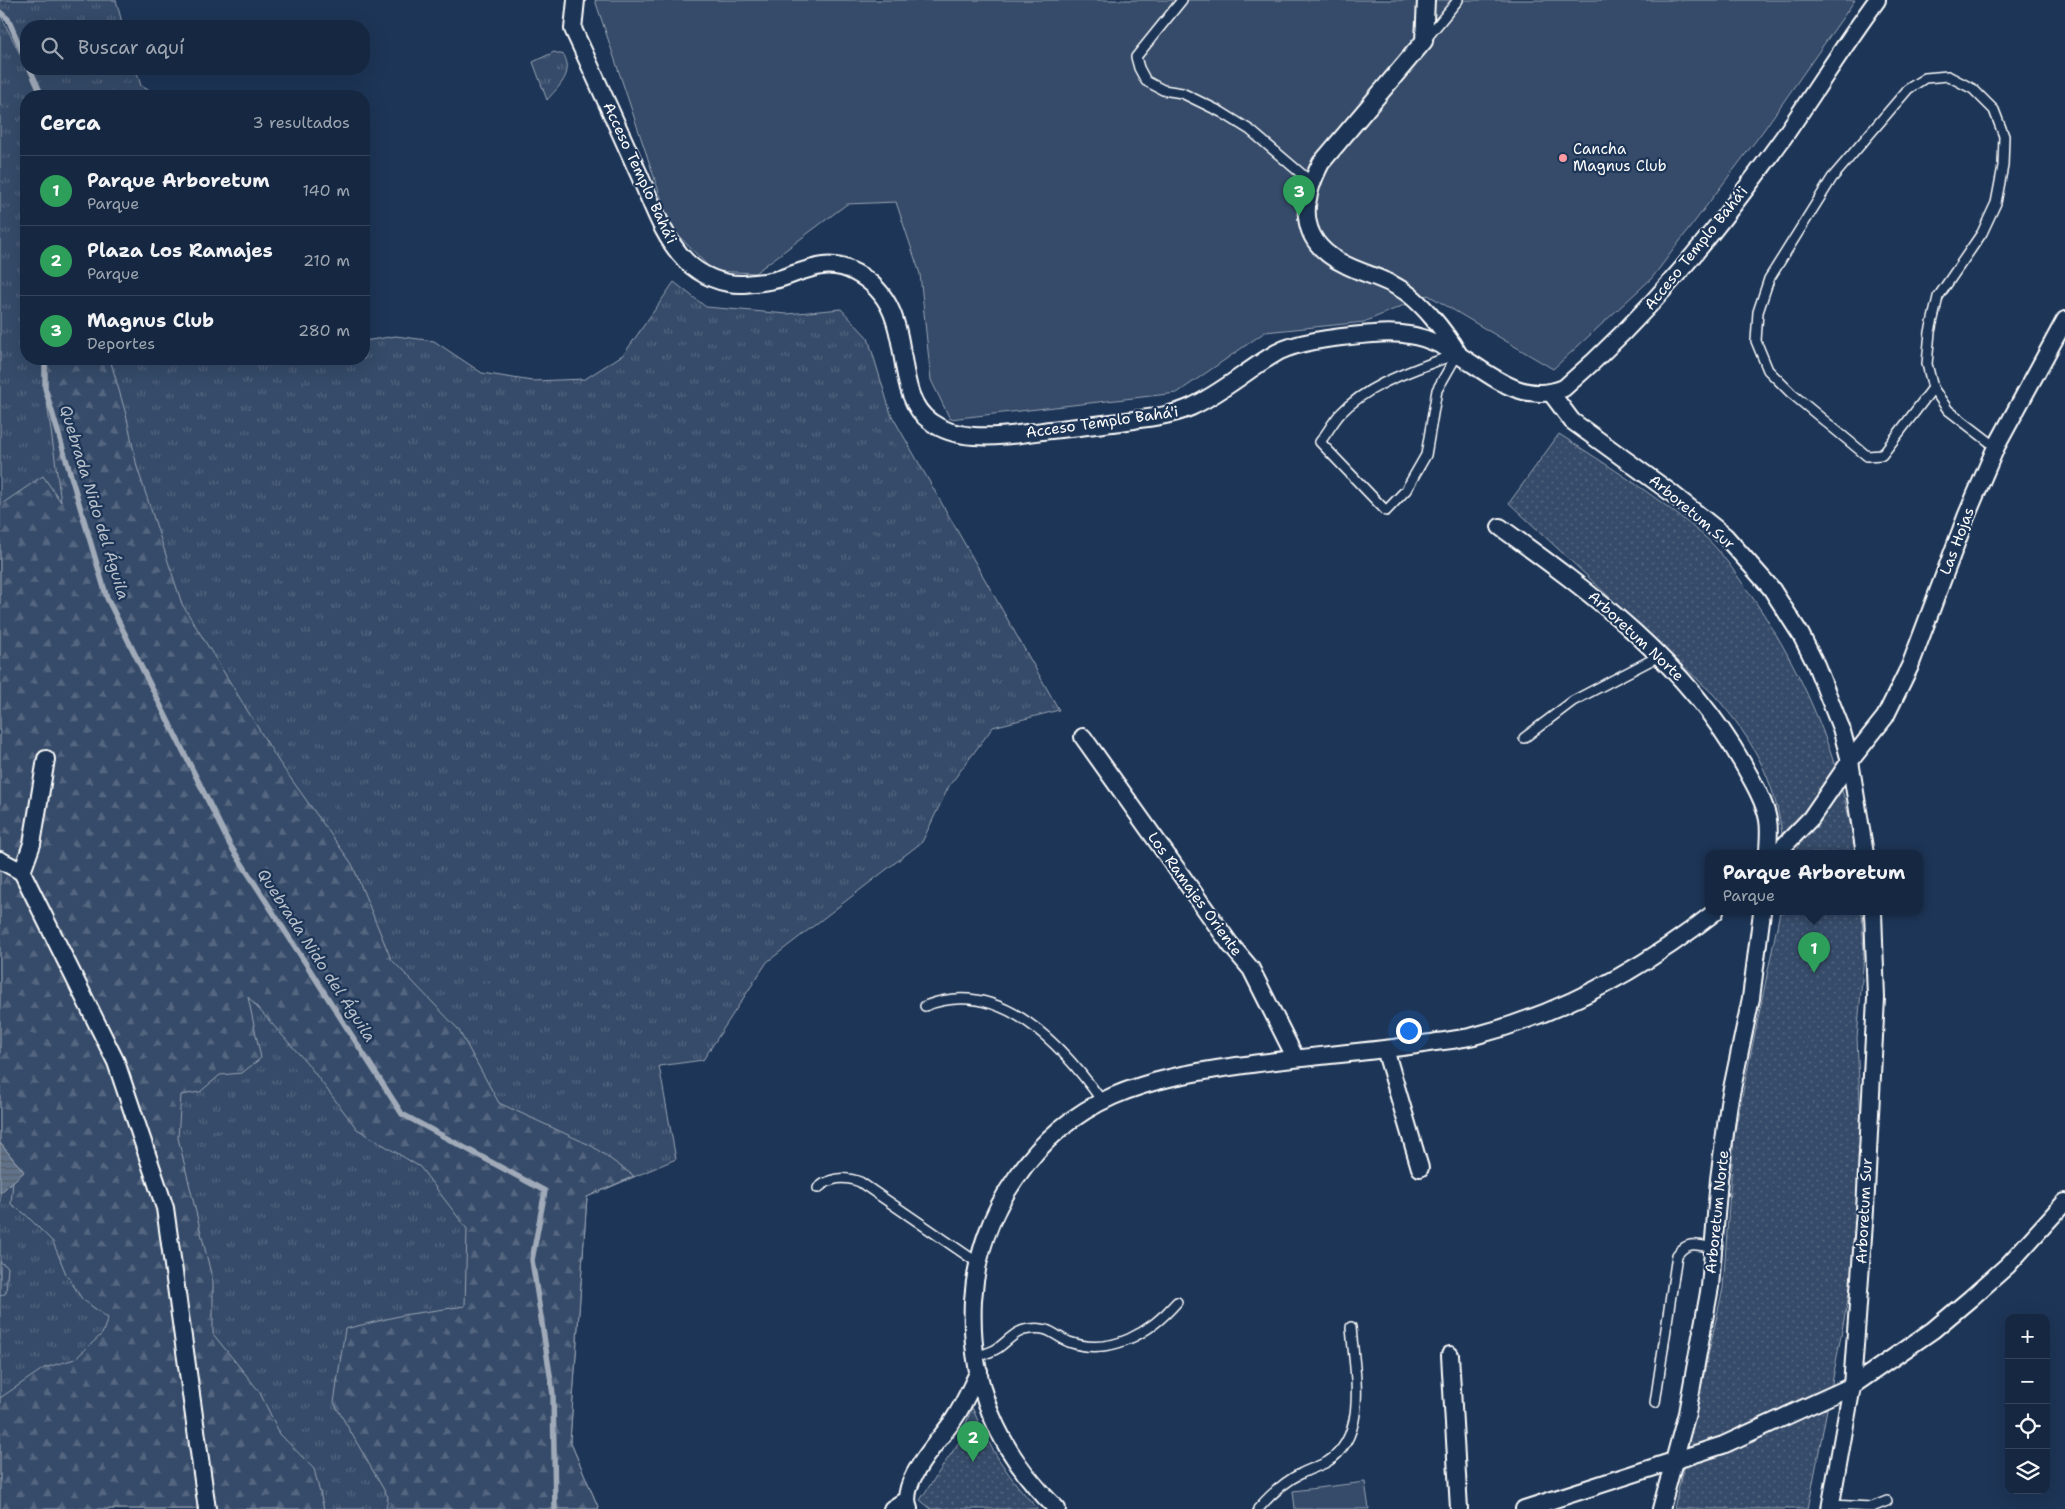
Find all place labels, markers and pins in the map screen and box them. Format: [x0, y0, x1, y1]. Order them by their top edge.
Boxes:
place label: Cancha Magnus Club [1573, 139, 1667, 176]
marker: Cancha Magnus Club [1557, 152, 1569, 164]
pin: 3 [1283, 175, 1315, 216]
pin: 1 [1798, 932, 1830, 973]
pin: 2 [957, 1421, 989, 1462]

